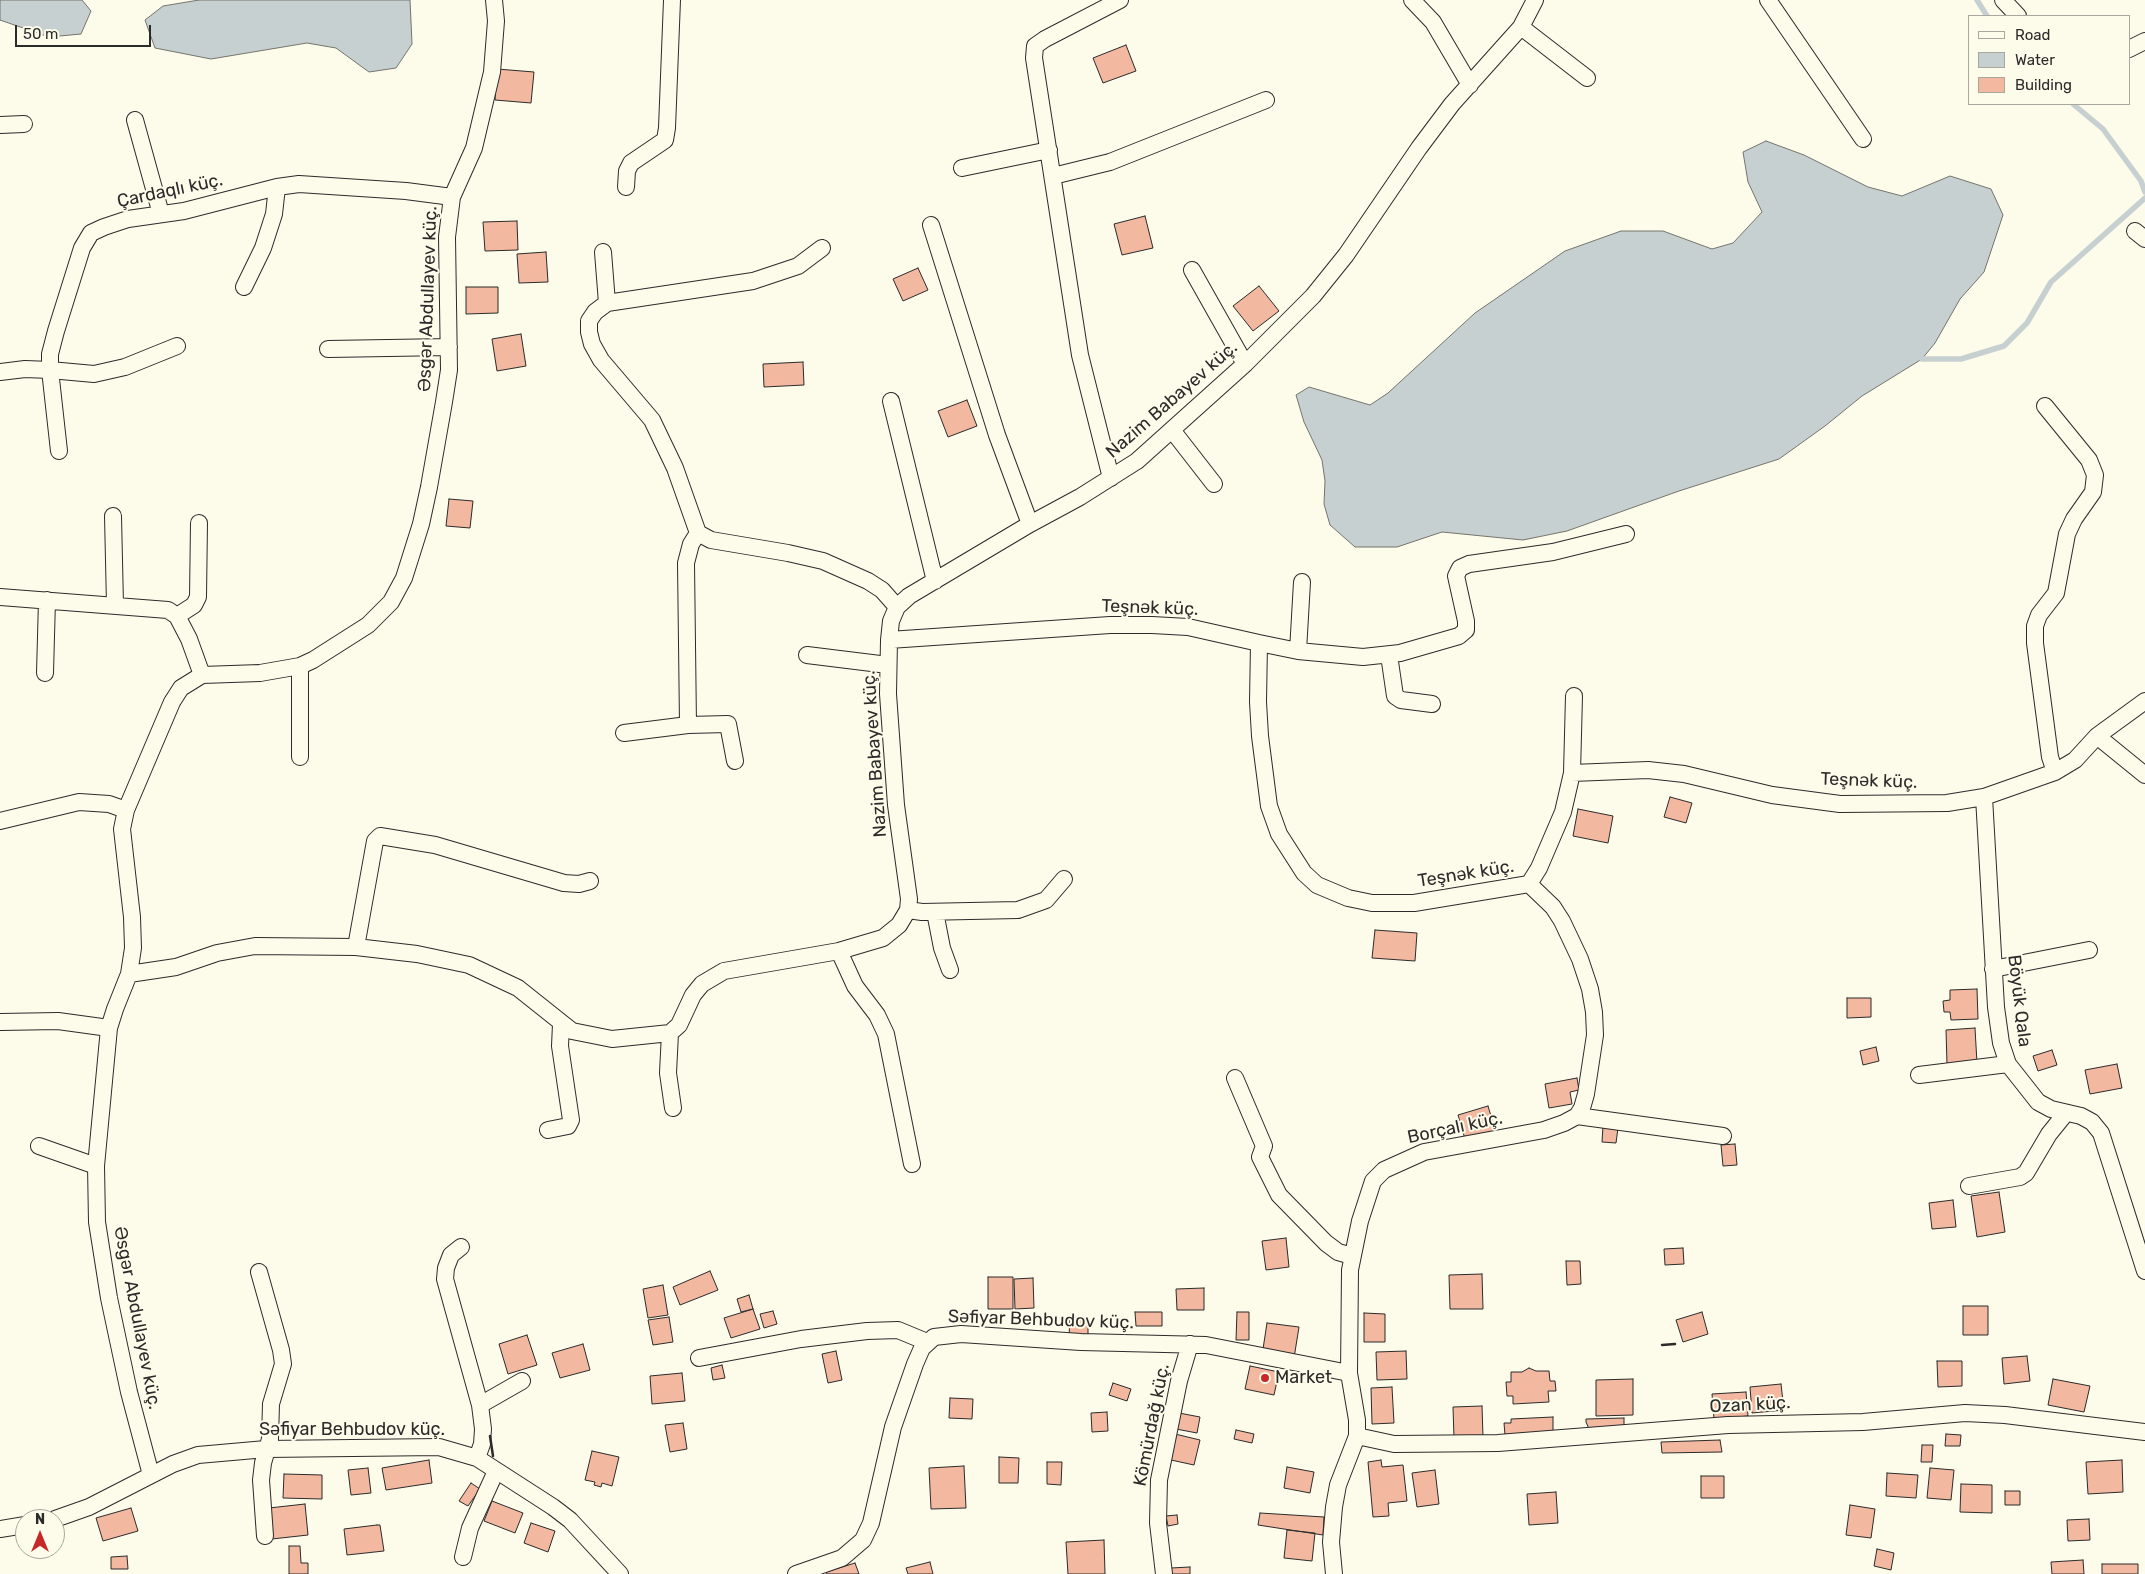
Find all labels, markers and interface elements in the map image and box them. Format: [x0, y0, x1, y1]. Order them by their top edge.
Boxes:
scale bar [18, 15, 154, 47]
legend [1968, 15, 2130, 105]
text: 50 m [23, 25, 58, 43]
text: Road [2015, 26, 2051, 44]
text: Water [2015, 51, 2055, 69]
text: Building [2015, 76, 2072, 94]
street label: Çardaqlı küç. [115, 169, 225, 213]
street label: Əsgər Abdullayev küç. [414, 206, 442, 392]
street label: Nazim Babayev küç. [1102, 337, 1242, 463]
street label: Teşnək küç. [1101, 596, 1199, 620]
street label: Nazim Babayev küç. [858, 670, 892, 838]
street label: Teşnək küç. [1820, 769, 1918, 793]
street label: Teşnək küç. [1416, 856, 1516, 892]
street label: Böyük Qala [2003, 954, 2035, 1048]
street label: Borçalı küç. [1406, 1107, 1504, 1149]
street label: Əsgər Abdullayev küç. [109, 1225, 165, 1411]
street label: Səfiyar Behbudov küç. [948, 1306, 1134, 1334]
street label: Kömürdağ küç. [1130, 1362, 1174, 1488]
place label: Market [1275, 1367, 1332, 1389]
marker: Market [1259, 1372, 1271, 1384]
street label: Ozan küç. [1709, 1392, 1791, 1418]
street label: Səfiyar Behbudov küç. [259, 1419, 445, 1441]
north arrow [15, 1509, 65, 1559]
text: N [35, 1511, 45, 1528]

